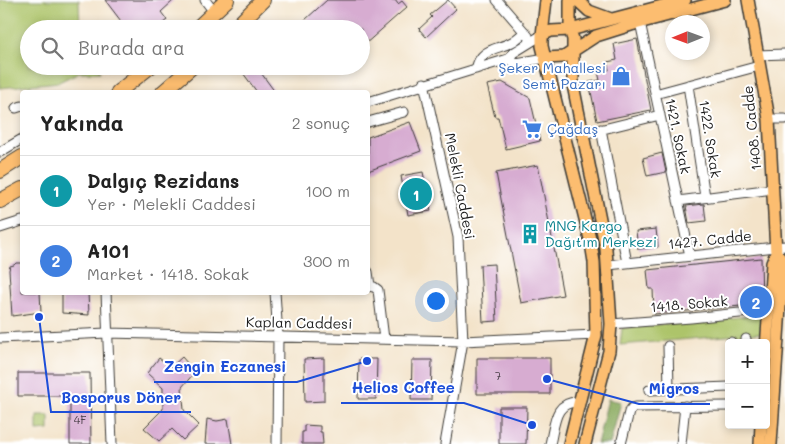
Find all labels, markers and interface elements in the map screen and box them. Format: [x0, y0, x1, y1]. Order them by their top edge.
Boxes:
north arrow [665, 15, 710, 60]
search box [20, 20, 370, 75]
icon: search [38, 34, 66, 62]
text: Burada ara [78, 35, 185, 60]
place label: Şeker Mahallesi Semt Pazarı [499, 58, 606, 93]
shop icon: Şeker Mahallesi Semt Pazarı [610, 65, 632, 87]
street label: 1408. Cadde [738, 85, 765, 171]
street label: 1421. Sokak [661, 96, 696, 175]
street label: 1422. Sokak [695, 99, 726, 179]
text: Yakında [40, 109, 124, 136]
text: 2 sonuç [292, 112, 350, 133]
supermarket icon: Çağdaş [521, 118, 543, 140]
place label: Çağdaş [547, 119, 598, 138]
street label: Melekli Caddesi [441, 131, 480, 241]
text: Dalgıç Rezidans [87, 168, 239, 193]
pin: 1 [400, 175, 432, 213]
text: 1 [52, 180, 60, 201]
text: 100 m [305, 180, 350, 201]
text: Yer · Melekli Caddesi [87, 193, 256, 214]
place label: MNG Kargo Dağıtım Merkezi [545, 216, 657, 251]
building icon: MNG Kargo Dağıtım Merkezi [519, 223, 541, 245]
street label: 1427. Cadde [667, 226, 753, 253]
text: A101 [87, 238, 129, 263]
text: 2 [52, 250, 60, 271]
text: 300 m [303, 250, 350, 271]
text: Market · 1418. Sokak [87, 263, 249, 284]
pin: 2 [740, 283, 772, 321]
your location [423, 288, 449, 314]
street label: 1418. Sokak [649, 291, 728, 316]
street label: Kaplan Caddesi [246, 312, 352, 333]
map controls [725, 339, 770, 429]
button: + [725, 339, 770, 384]
callout: Zengin Eczanesi [154, 352, 297, 382]
text: Zengin Eczanesi [164, 356, 286, 376]
house number: 7 [495, 368, 501, 383]
callout: Helios Coffee [341, 373, 464, 403]
callout: Migros [639, 374, 710, 404]
text: Helios Coffee [351, 377, 455, 397]
text: Migros [649, 378, 699, 398]
callout: Bosporus Döner [51, 382, 191, 412]
button: − [725, 384, 770, 429]
text: Bosporus Döner [61, 387, 181, 407]
house number: 4F [74, 412, 86, 427]

